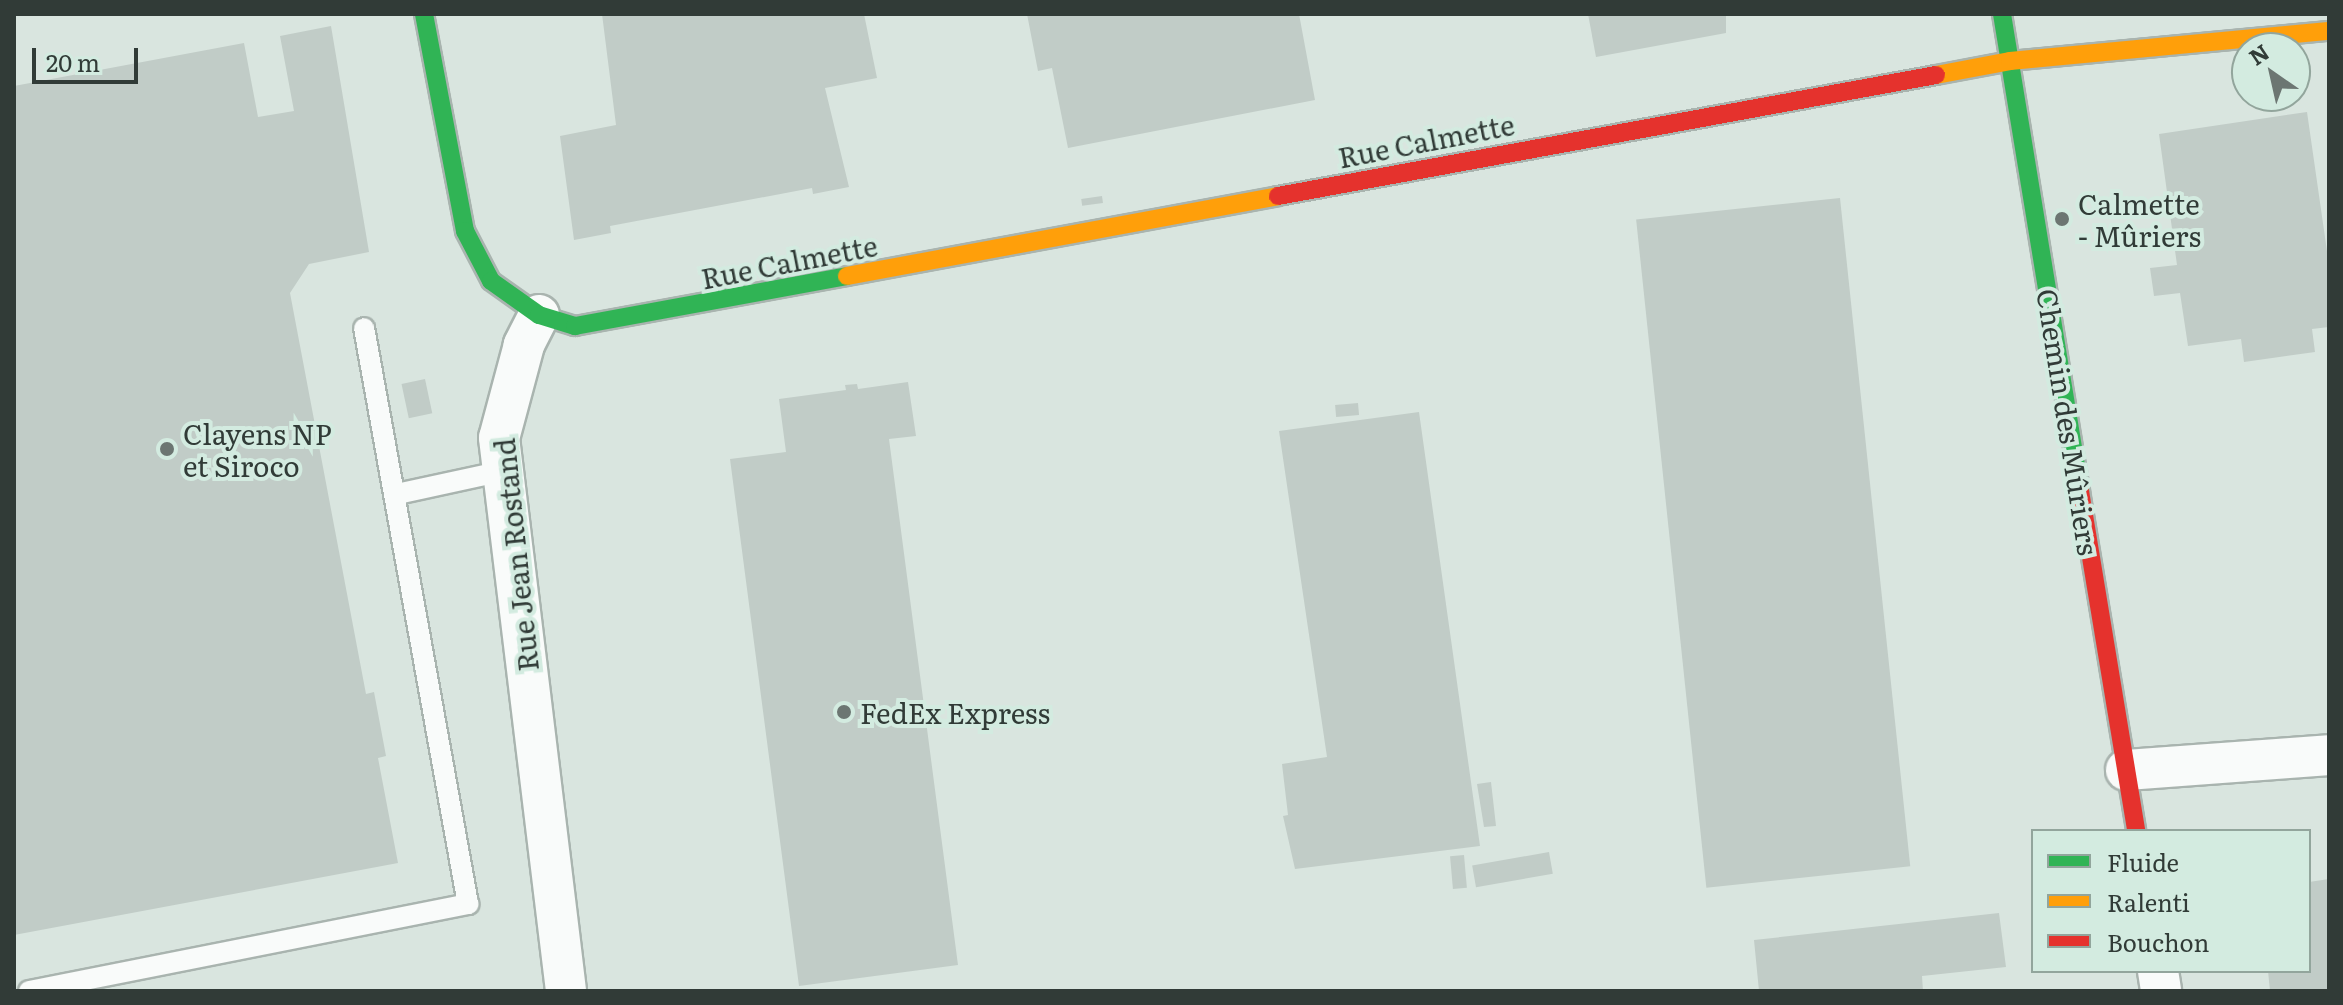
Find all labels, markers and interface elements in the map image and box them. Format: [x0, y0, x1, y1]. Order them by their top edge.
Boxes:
scale bar [36, 32, 142, 82]
north arrow [2231, 32, 2311, 112]
text: N [2242, 35, 2275, 72]
text: 20 m [46, 44, 100, 79]
street label: Rue Calmette [1335, 106, 1517, 174]
place label: Calmette - Mûriers [2078, 186, 2201, 252]
marker: Calmette - Mûriers [2053, 210, 2071, 228]
street label: Rue Calmette [698, 227, 880, 295]
street label: Chemin des Mûriers [2031, 286, 2107, 558]
place label: Clayens NP et Siroco [183, 416, 332, 482]
street label: Rue Jean Rostand [486, 437, 544, 673]
marker: Clayens NP et Siroco [158, 440, 176, 458]
place label: FedEx Express [860, 695, 1050, 729]
marker: FedEx Express [835, 703, 853, 721]
legend [2031, 829, 2311, 973]
text: Fluide [2107, 844, 2179, 879]
text: Ralenti [2107, 884, 2190, 919]
text: Bouchon [2107, 924, 2209, 959]

